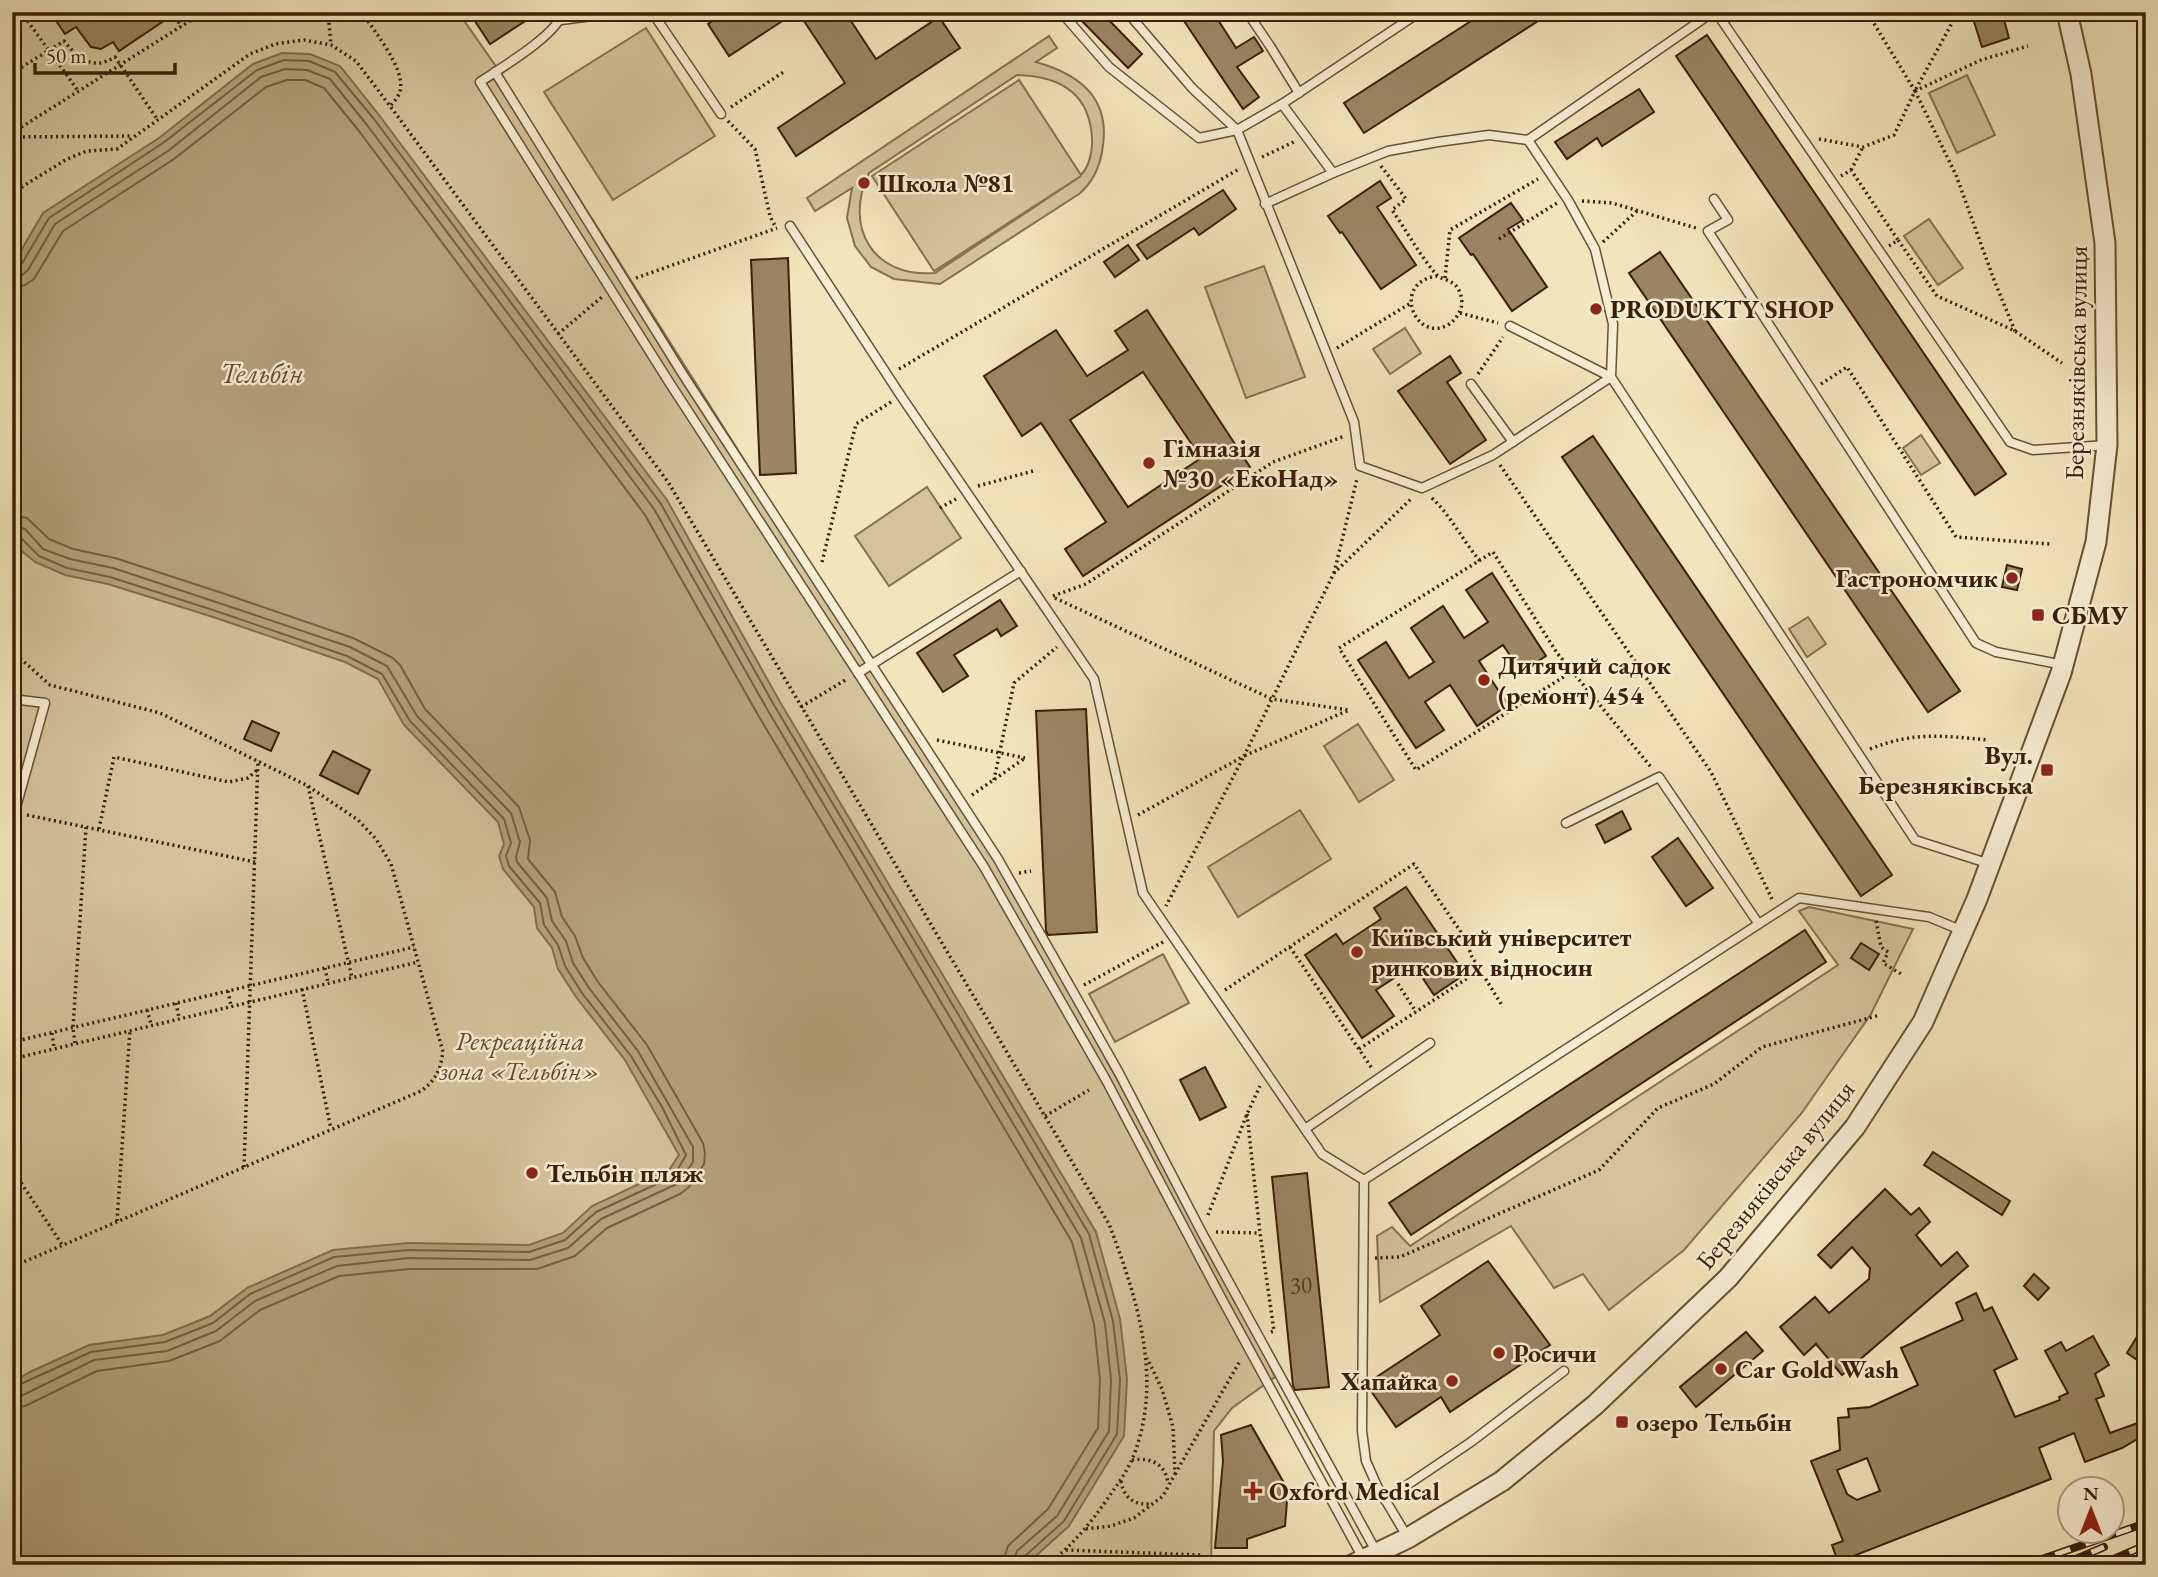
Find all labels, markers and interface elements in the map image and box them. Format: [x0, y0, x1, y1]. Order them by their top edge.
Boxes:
scale bar [35, 32, 175, 76]
text: 50 m [46, 42, 87, 69]
place label: Школа №81 [878, 166, 1014, 200]
marker: Школа №81 [856, 175, 872, 191]
street label: Березняківська вулиця [2057, 245, 2095, 481]
place label: PRODUKTY SHOP [1610, 292, 1834, 326]
marker: PRODUKTY SHOP [1588, 301, 1604, 317]
water label: Тельбін [220, 355, 304, 391]
place label: Гімназія №30 «ЕкоНад» [1163, 431, 1338, 495]
marker: Гімназія №30 «ЕкоНад» [1141, 455, 1157, 471]
place label: Гастрономчик [1836, 561, 1999, 595]
marker: Гастрономчик [2004, 570, 2020, 586]
place label: СБМУ [2052, 598, 2129, 632]
marker: СБМУ [2030, 607, 2046, 623]
place label: Дитячий садок (ремонт) 454 [1498, 648, 1672, 712]
marker: Дитячий садок (ремонт) 454 [1476, 672, 1492, 688]
place label: Вул. Березняківська [1858, 738, 2034, 802]
marker: Вул. Березняківська [2039, 762, 2055, 778]
place label: Київський університет ринкових відносин [1371, 920, 1632, 984]
marker: Київський університет ринкових відносин [1349, 944, 1365, 960]
park label: Рекреаційна зона «Тельбін» [439, 1024, 600, 1088]
street label: Березняківська вулиця [1688, 1073, 1862, 1277]
place label: Тельбін пляж [546, 1156, 704, 1190]
marker: Тельбін пляж [524, 1165, 540, 1181]
house number: 30 [1290, 1270, 1312, 1300]
place label: Росичи [1513, 1336, 1597, 1370]
marker: Росичи [1491, 1345, 1507, 1361]
place label: Car Gold Wash [1735, 1352, 1900, 1386]
marker: Car Gold Wash [1713, 1361, 1729, 1377]
place label: Хапайка [1339, 1364, 1439, 1398]
marker: Хапайка [1444, 1373, 1460, 1389]
place label: озеро Тельбін [1636, 1405, 1792, 1439]
marker: озеро Тельбін [1614, 1414, 1630, 1430]
place label: Oxford Medical [1269, 1474, 1440, 1508]
north arrow [2056, 1476, 2126, 1546]
marker: Oxford Medical [1243, 1481, 1263, 1501]
text: N [2083, 1481, 2099, 1506]

